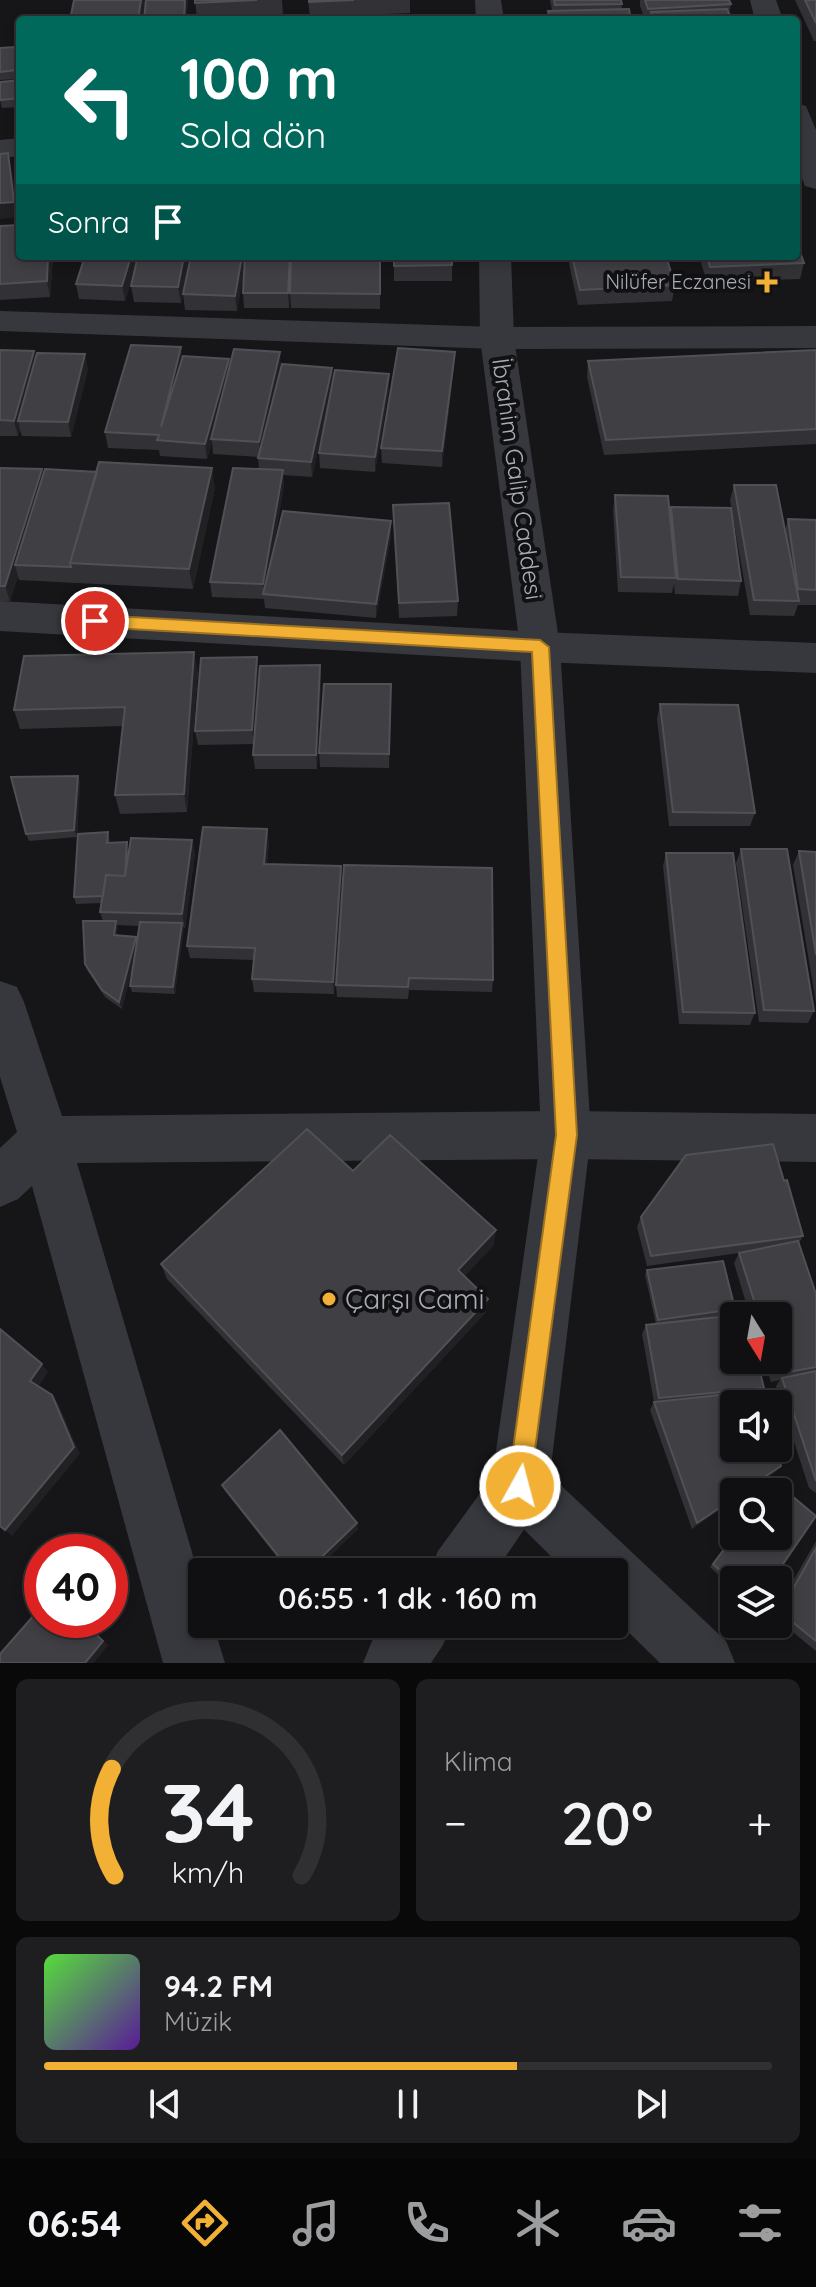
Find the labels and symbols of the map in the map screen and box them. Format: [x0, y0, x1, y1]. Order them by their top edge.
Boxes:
place label: Nilüfer Eczanesi [606, 269, 751, 294]
marker: Nilüfer Eczanesi [758, 273, 776, 291]
street label: İbrahim Galip Caddesi [486, 356, 550, 602]
pin [61, 587, 129, 655]
place label: Çarşı Cami [345, 1281, 485, 1316]
marker: Çarşı Cami [320, 1290, 338, 1308]
north arrow [720, 1302, 792, 1374]
position arrow [478, 1444, 562, 1528]
speed limit sign: 40 [24, 1534, 128, 1638]

